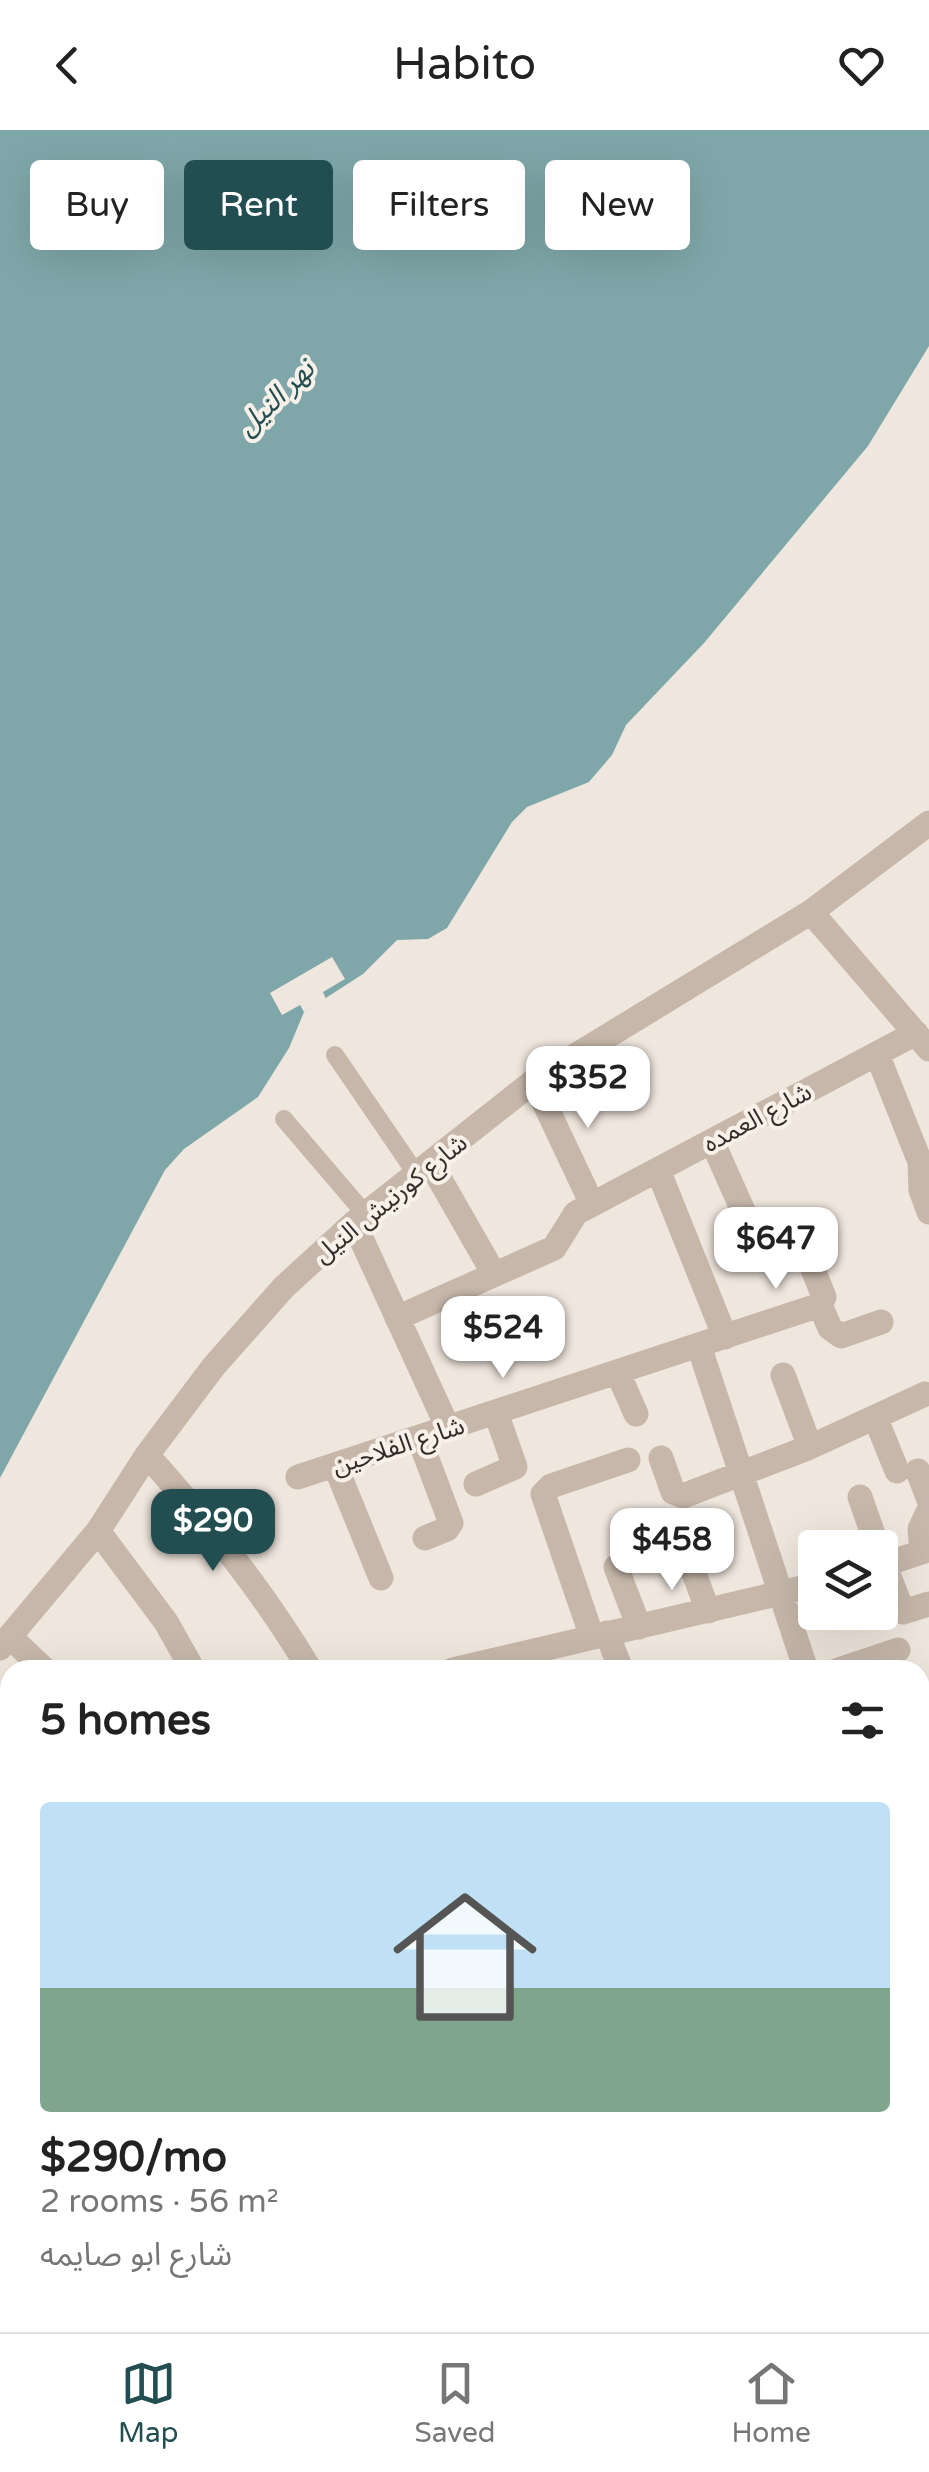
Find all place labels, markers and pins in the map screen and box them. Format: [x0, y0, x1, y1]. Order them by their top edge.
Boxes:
pin: $352 [529, 1046, 647, 1131]
pin: $647 [717, 1207, 835, 1292]
pin: $524 [444, 1296, 562, 1381]
pin: $290 [154, 1489, 272, 1574]
pin: $458 [613, 1508, 731, 1593]

